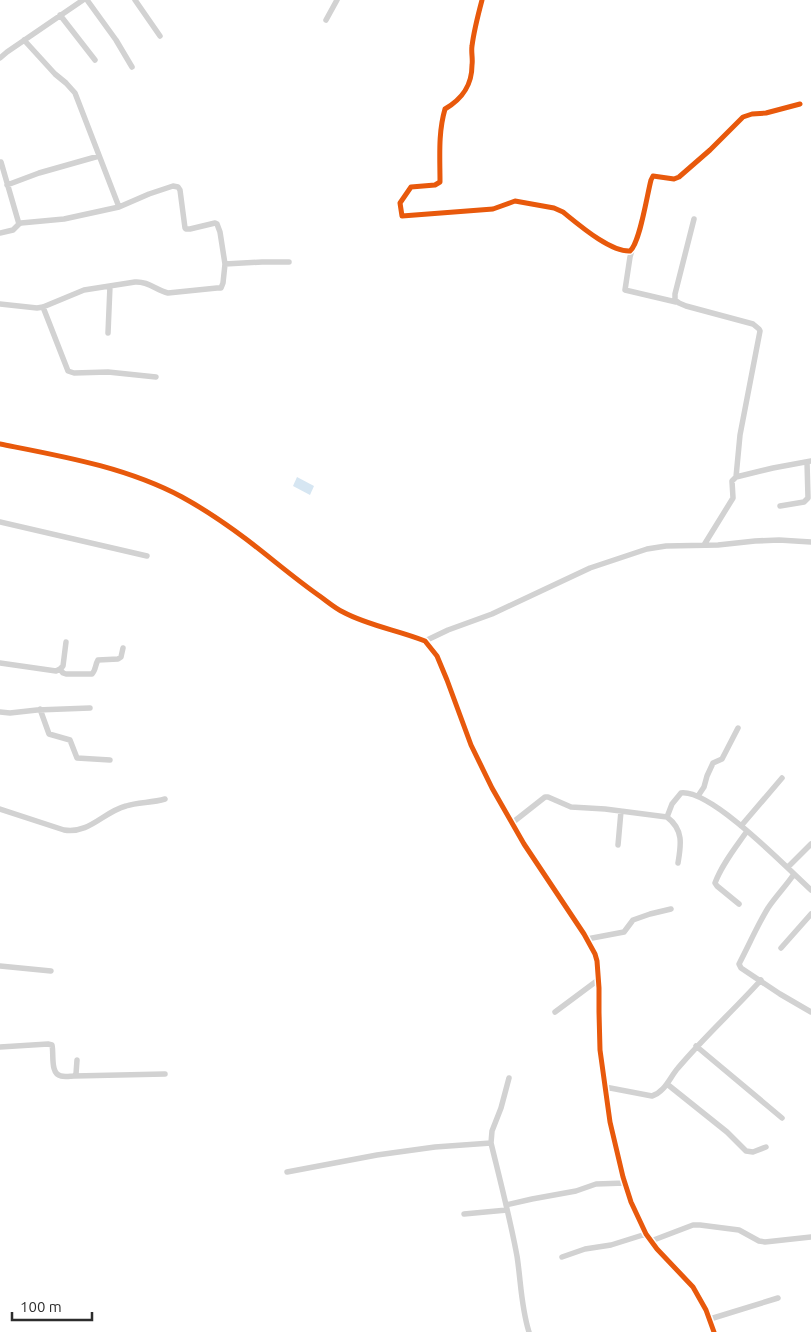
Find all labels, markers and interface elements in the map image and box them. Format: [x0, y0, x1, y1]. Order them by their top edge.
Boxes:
scale bar [12, 1290, 92, 1322]
text: 100 m [20, 1298, 62, 1315]

